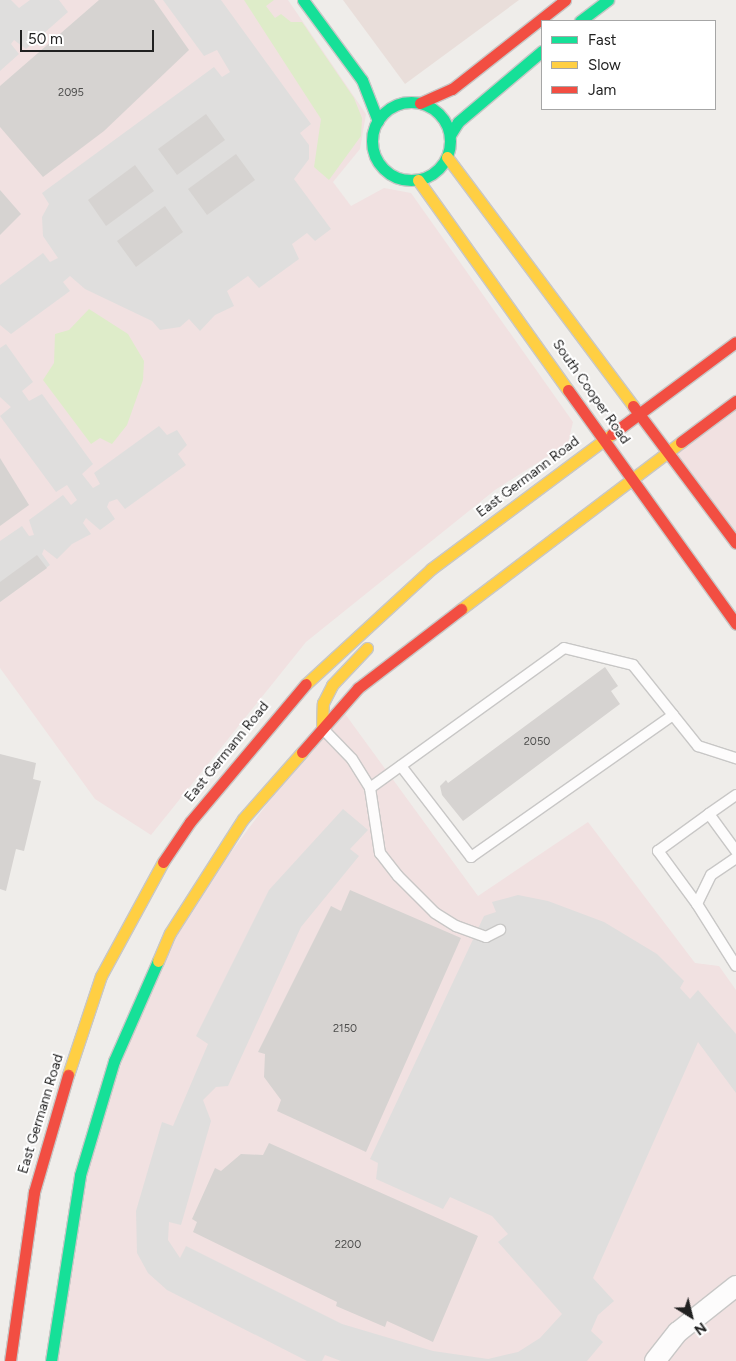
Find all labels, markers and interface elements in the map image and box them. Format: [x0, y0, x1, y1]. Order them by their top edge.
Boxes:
scale bar [22, 20, 156, 52]
legend [541, 20, 716, 110]
text: 50 m [28, 30, 63, 48]
text: Fast [588, 31, 616, 49]
text: Slow [588, 56, 621, 74]
text: Jam [588, 81, 616, 99]
house number: 2095 [58, 86, 84, 100]
street label: South Cooper Road [549, 336, 633, 448]
street label: East Germann Road [473, 433, 583, 521]
street label: East Germann Road [181, 698, 273, 806]
house number: 2050 [524, 735, 550, 749]
house number: 2150 [333, 1022, 357, 1036]
street label: East Germann Road [15, 1052, 67, 1176]
house number: 2200 [335, 1238, 361, 1252]
north arrow [666, 1291, 716, 1341]
text: N [691, 1318, 709, 1339]

